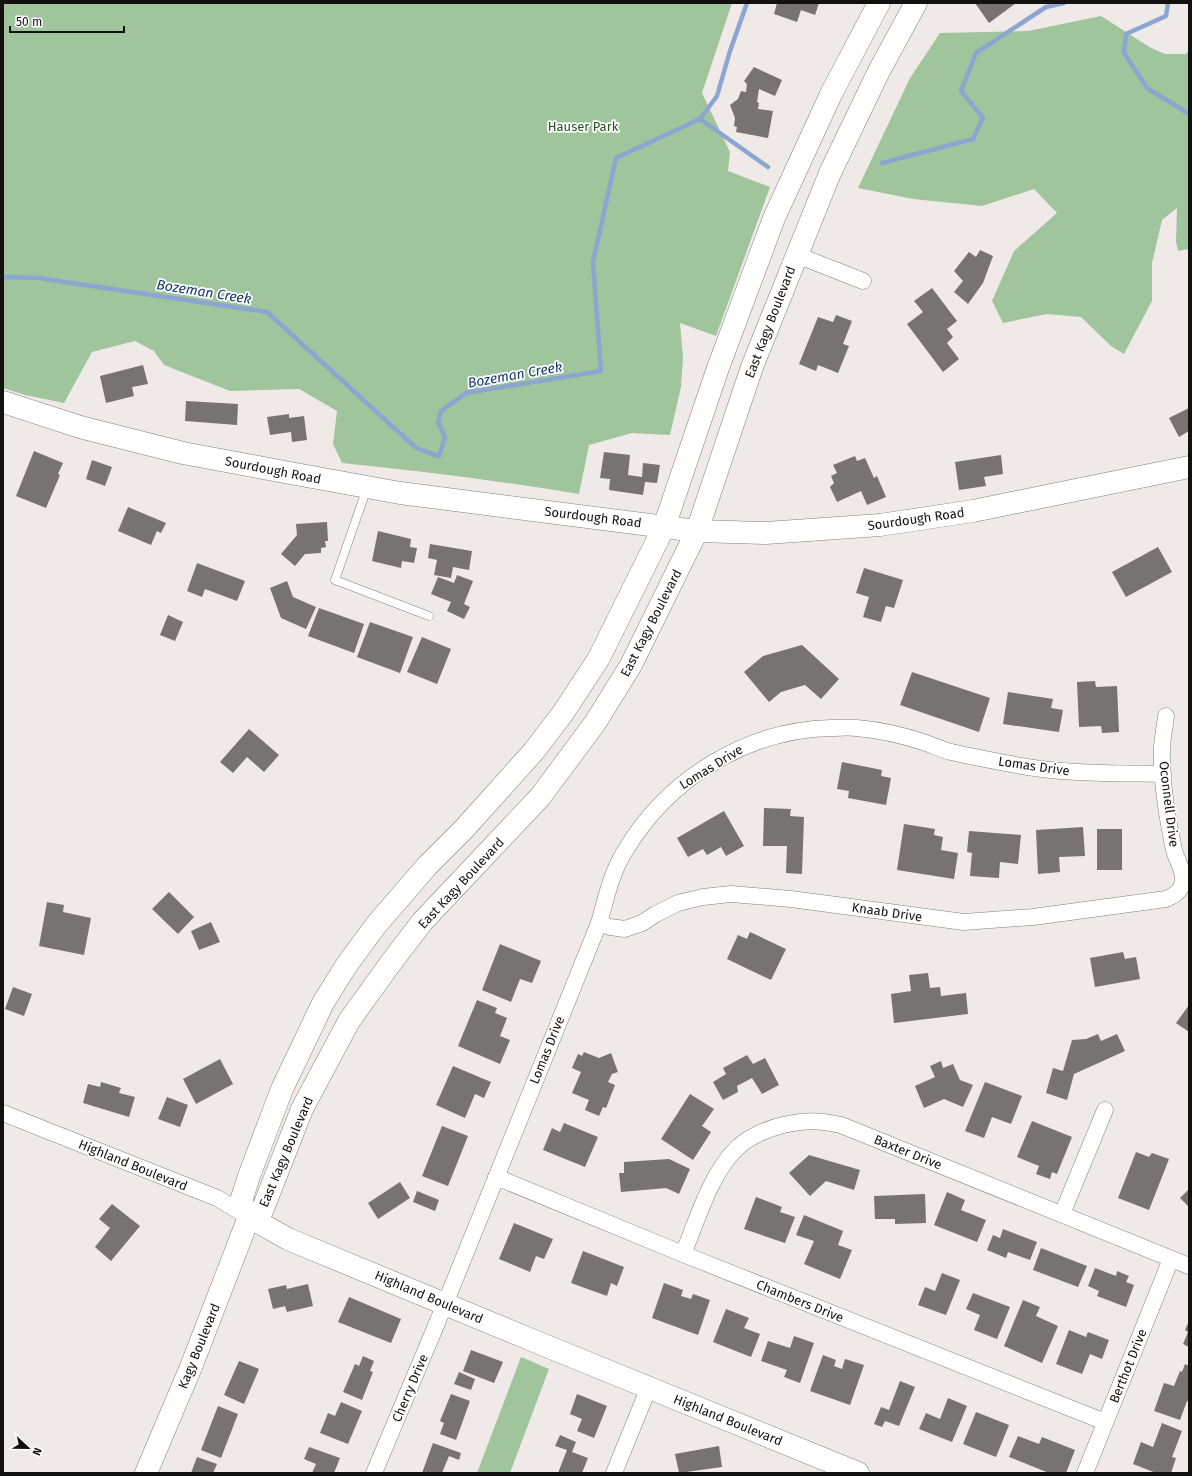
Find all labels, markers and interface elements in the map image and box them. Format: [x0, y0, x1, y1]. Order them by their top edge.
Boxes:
scale bar [10, 8, 124, 34]
text: 50 m [16, 15, 42, 29]
park label: Hauser Park [548, 119, 619, 134]
street label: East Kagy Boulevard [742, 264, 798, 380]
water label: Bozeman Creek [155, 276, 253, 308]
water label: Bozeman Creek [466, 358, 564, 392]
street label: Sourdough Road [224, 453, 322, 487]
street label: Sourdough Road [544, 504, 642, 530]
street label: Sourdough Road [867, 505, 965, 533]
street label: East Kagy Boulevard [617, 567, 685, 679]
street label: Lomas Drive [677, 742, 745, 792]
street label: Lomas Drive [997, 754, 1071, 778]
street label: Oconnell Drive [1156, 760, 1182, 848]
street label: East Kagy Boulevard [415, 835, 507, 931]
street label: Knaab Drive [851, 900, 923, 924]
street label: Lomas Drive [527, 1014, 567, 1086]
street label: East Kagy Boulevard [256, 1095, 316, 1209]
street label: Baxter Drive [872, 1132, 944, 1172]
street label: Highland Boulevard [76, 1136, 190, 1194]
street label: Highland Boulevard [373, 1267, 485, 1327]
street label: Chambers Drive [754, 1277, 846, 1325]
street label: Kagy Boulevard [175, 1301, 223, 1391]
street label: Berthot Drive [1106, 1327, 1150, 1405]
street label: Cherry Drive [389, 1352, 431, 1424]
street label: Highland Boulevard [671, 1391, 785, 1449]
north arrow [8, 1428, 48, 1468]
text: N [29, 1446, 44, 1457]

